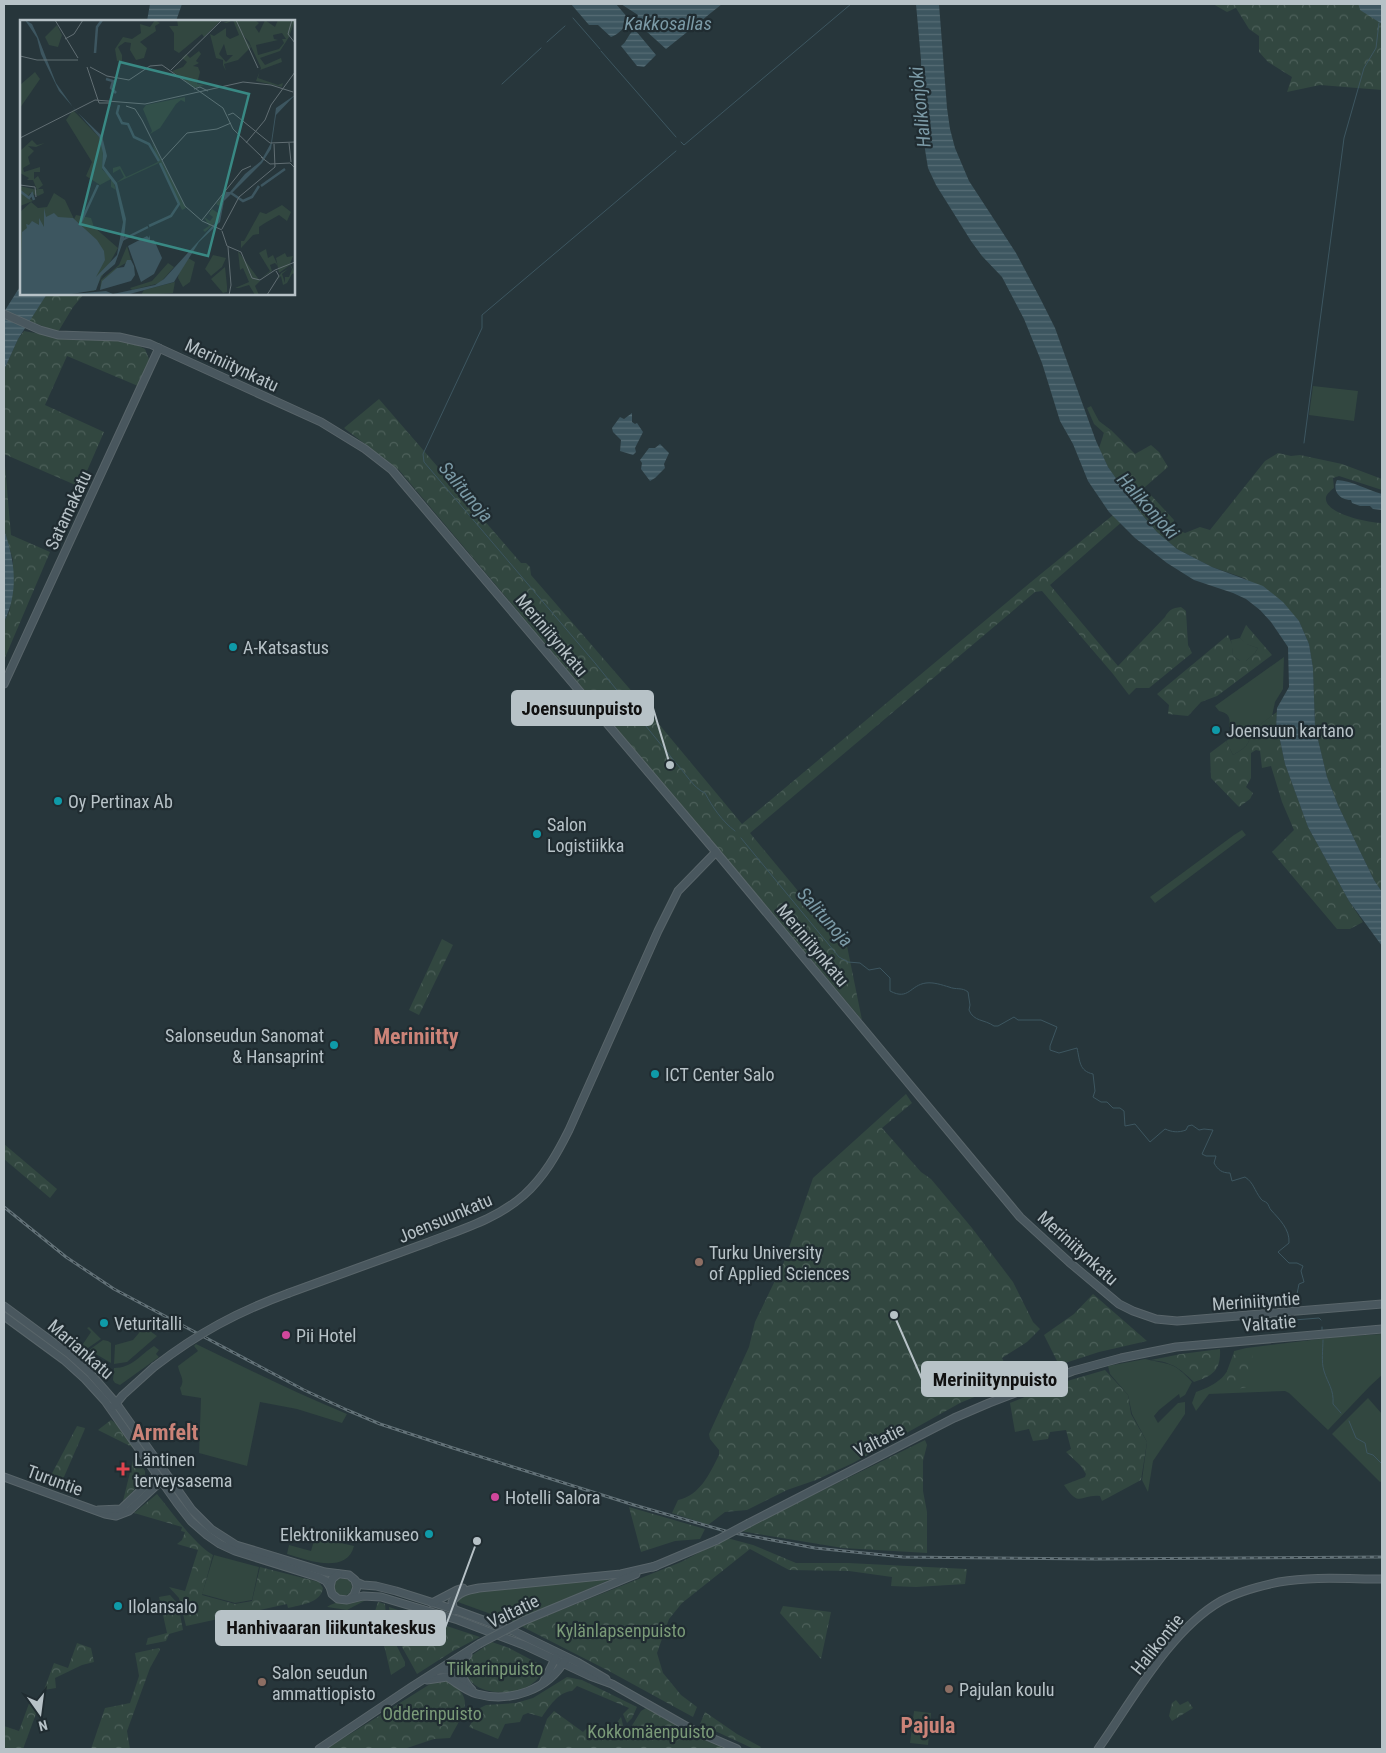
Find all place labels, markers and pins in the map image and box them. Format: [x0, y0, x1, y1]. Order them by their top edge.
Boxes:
place label: A-Katsastus [243, 637, 329, 658]
marker: A-Katsastus [227, 641, 239, 653]
callout: Joensuunpuisto [512, 691, 653, 725]
place label: Joensuun kartano [1226, 720, 1354, 741]
marker: Joensuun kartano [1210, 724, 1222, 736]
place label: Oy Pertinax Ab [68, 791, 173, 812]
marker: Oy Pertinax Ab [52, 795, 64, 807]
place label: Salon Logistiikka [547, 814, 624, 856]
marker: Salon Logistiikka [531, 828, 543, 840]
place label: Salonseudun Sanomat & Hansaprint [165, 1025, 324, 1067]
marker: Salonseudun Sanomat & Hansaprint [328, 1039, 340, 1051]
place label: ICT Center Salo [665, 1064, 774, 1085]
marker: ICT Center Salo [649, 1068, 661, 1080]
place label: Turku University of Applied Sciences [709, 1242, 850, 1284]
marker: Turku University of Applied Sciences [693, 1256, 705, 1268]
place label: Veturitalli [114, 1313, 182, 1334]
marker: Veturitalli [98, 1317, 110, 1329]
place label: Pii Hotel [296, 1325, 356, 1346]
marker: Pii Hotel [280, 1329, 292, 1341]
callout: Meriniitynpuisto [922, 1362, 1067, 1396]
place label: Läntinen terveysasema [134, 1449, 232, 1491]
marker: Läntinen terveysasema [116, 1462, 130, 1476]
place label: Hotelli Salora [505, 1487, 600, 1508]
marker: Hotelli Salora [489, 1491, 501, 1503]
place label: Elektroniikkamuseo [280, 1524, 419, 1545]
marker: Elektroniikkamuseo [423, 1528, 435, 1540]
place label: Ilolansalo [128, 1596, 197, 1617]
marker: Ilolansalo [112, 1600, 124, 1612]
callout: Hanhivaaran liikuntakeskus [216, 1611, 445, 1645]
place label: Salon seudun ammattiopisto [272, 1662, 376, 1704]
marker: Salon seudun ammattiopisto [256, 1676, 268, 1688]
place label: Pajulan koulu [959, 1679, 1055, 1700]
marker: Pajulan koulu [943, 1683, 955, 1695]

